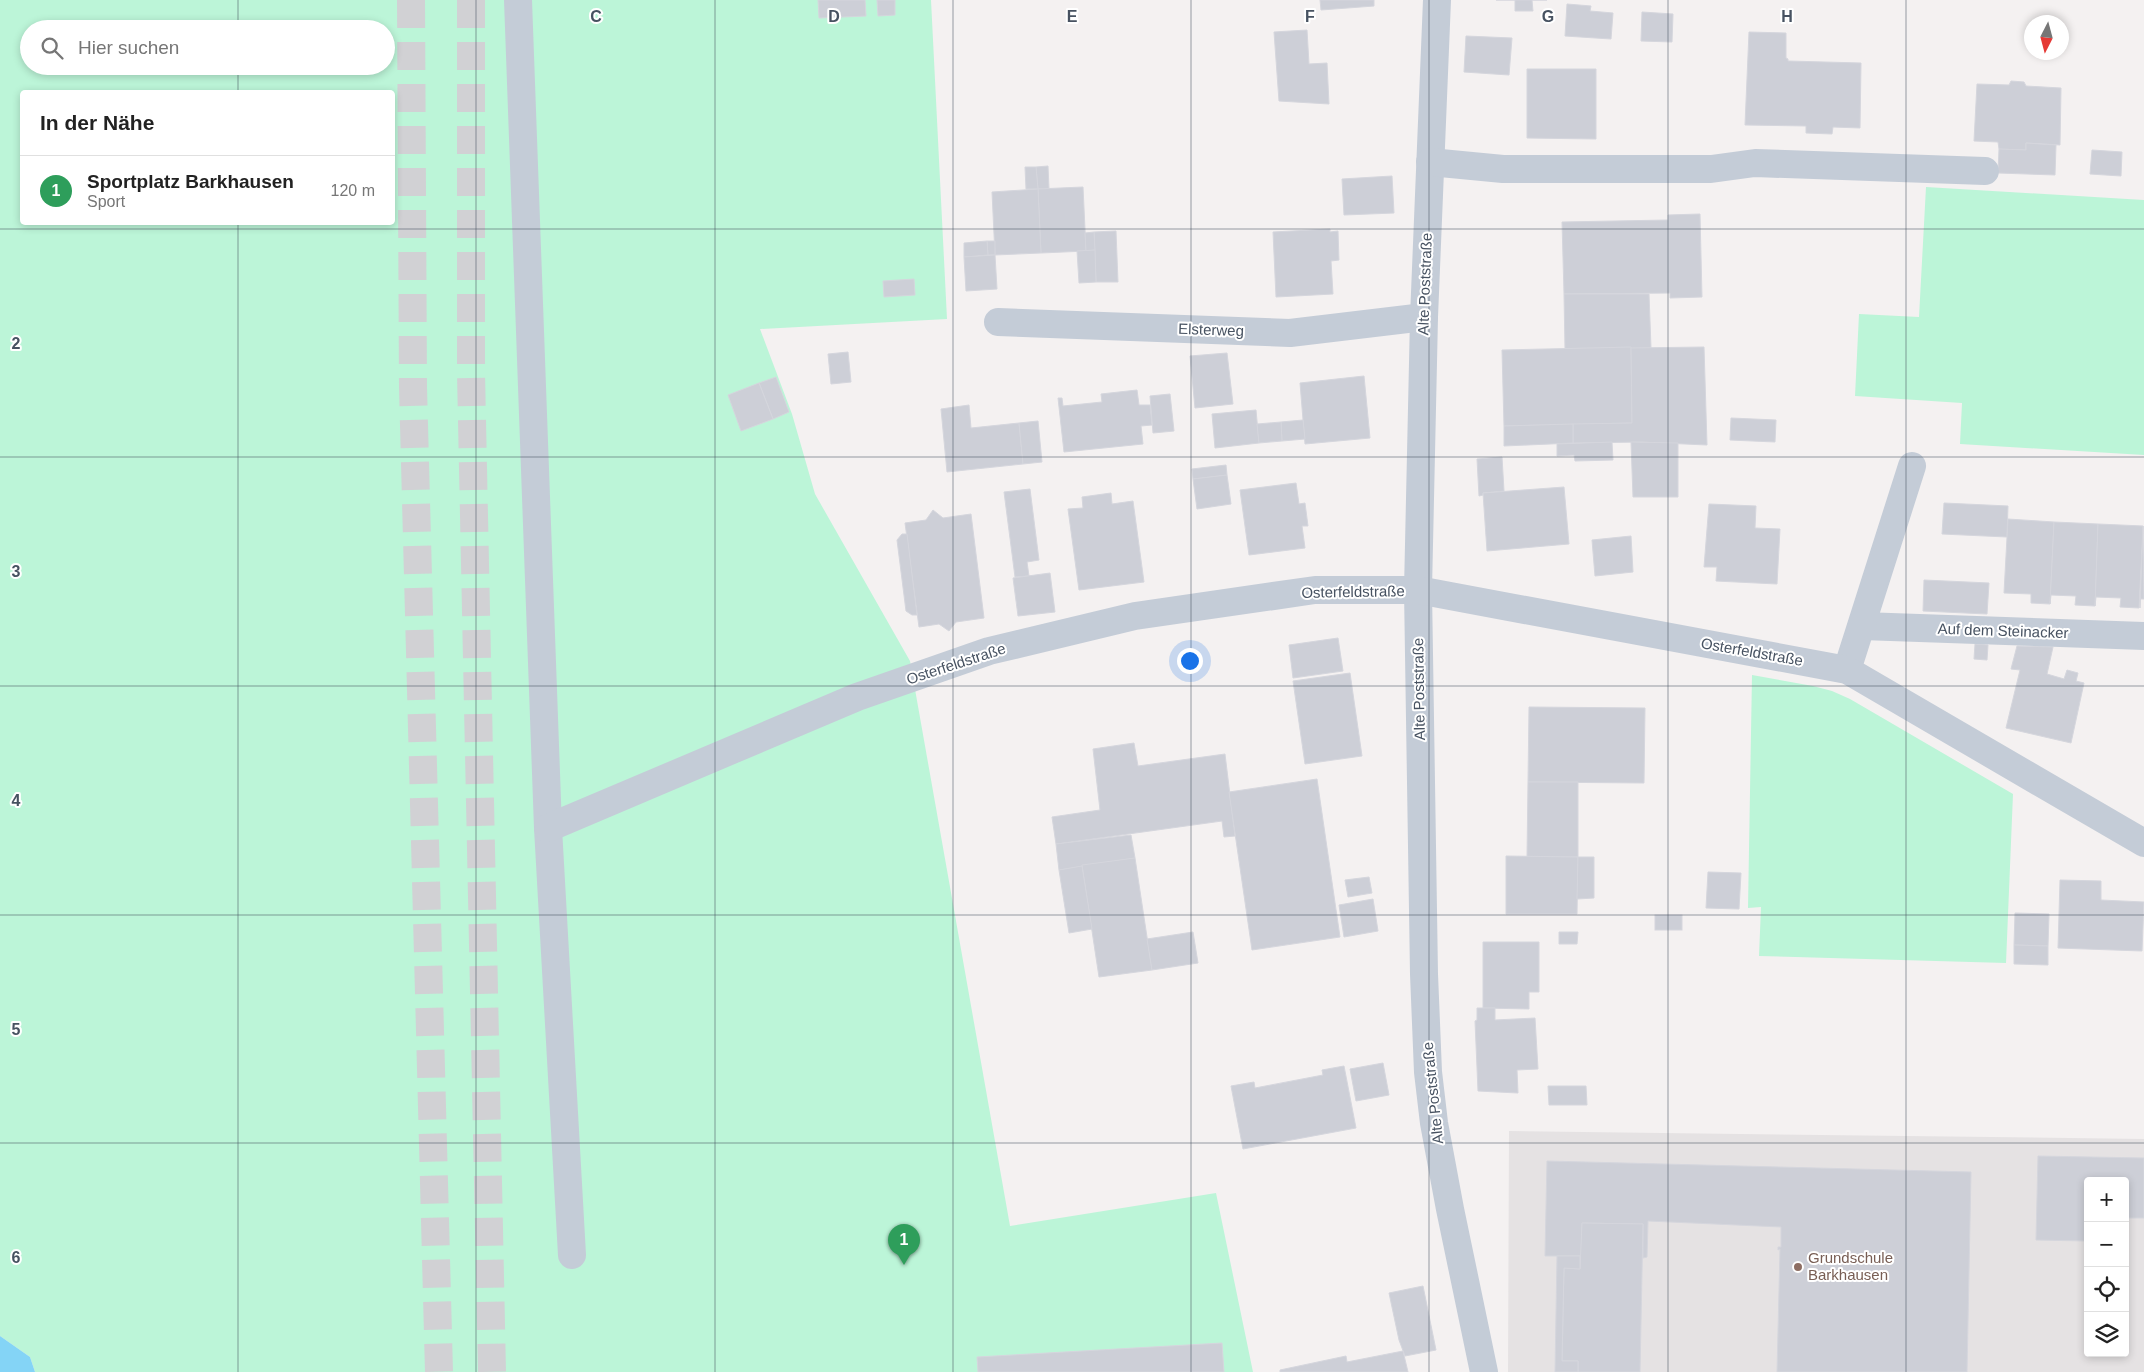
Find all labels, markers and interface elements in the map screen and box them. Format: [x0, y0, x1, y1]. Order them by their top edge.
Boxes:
text: C [590, 8, 602, 25]
text: D [828, 8, 840, 25]
text: E [1067, 8, 1078, 25]
text: F [1305, 8, 1315, 25]
text: G [1542, 8, 1554, 25]
text: H [1781, 8, 1793, 25]
north arrow [2024, 15, 2069, 60]
search box [20, 20, 395, 75]
icon: search [38, 34, 66, 62]
text: Hier suchen [78, 37, 179, 58]
text: In der Nähe [40, 111, 154, 134]
text: Sportplatz Barkhausen [87, 171, 294, 192]
text: 1 [52, 182, 60, 199]
text: 120 m [331, 182, 375, 199]
text: Sport [87, 193, 125, 210]
street label: Alte Poststraße [1414, 232, 1435, 336]
street label: Elsterweg [1178, 320, 1244, 339]
text: 2 [12, 335, 21, 352]
text: 3 [12, 563, 21, 580]
street label: Osterfeldstraße [1301, 582, 1405, 601]
street label: Auf dem Steinacker [1937, 620, 2069, 641]
street label: Osterfeldstraße [1700, 634, 1804, 669]
street label: Alte Poststraße [1409, 638, 1428, 740]
street label: Osterfeldstraße [904, 639, 1008, 688]
your location [1177, 648, 1203, 674]
text: 4 [12, 792, 21, 809]
text: 5 [12, 1021, 21, 1038]
street label: Alte Poststraße [1419, 1041, 1446, 1145]
map controls [2084, 1177, 2129, 1357]
button: + [2084, 1177, 2129, 1222]
button: − [2084, 1222, 2129, 1267]
pin: 1 [888, 1224, 920, 1265]
text: 6 [12, 1249, 21, 1266]
place label: Grundschule Barkhausen [1808, 1249, 1893, 1283]
marker: Grundschule Barkhausen [1792, 1261, 1804, 1273]
button: locate [2084, 1267, 2129, 1312]
button: layers [2084, 1312, 2129, 1357]

